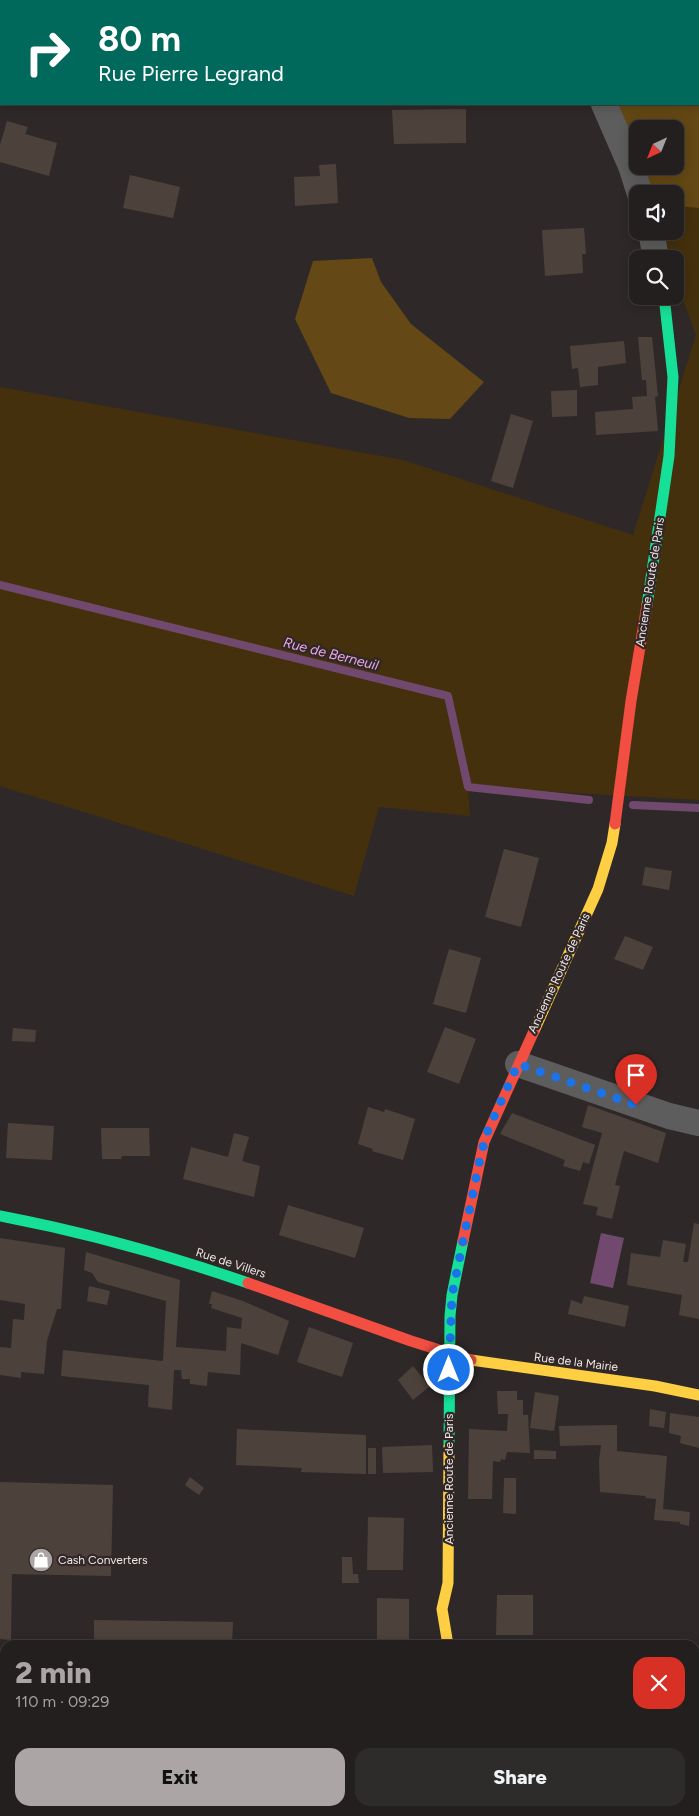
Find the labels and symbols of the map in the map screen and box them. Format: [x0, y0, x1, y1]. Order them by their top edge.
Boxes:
north arrow [629, 120, 684, 175]
street label: Ancienne Route de Paris [633, 516, 667, 648]
water label: Rue de Berneuil [282, 634, 381, 674]
street label: Ancienne Route de Paris [525, 910, 593, 1035]
pin [615, 1054, 657, 1105]
street label: Rue de Villers [194, 1245, 268, 1281]
position arrow [422, 1343, 474, 1395]
street label: Rue de la Mairie [533, 1350, 619, 1374]
street label: Ancienne Route de Paris [442, 1413, 456, 1544]
shop icon: Cash Converters [28, 1547, 54, 1573]
place label: Cash Converters [58, 1553, 148, 1567]

